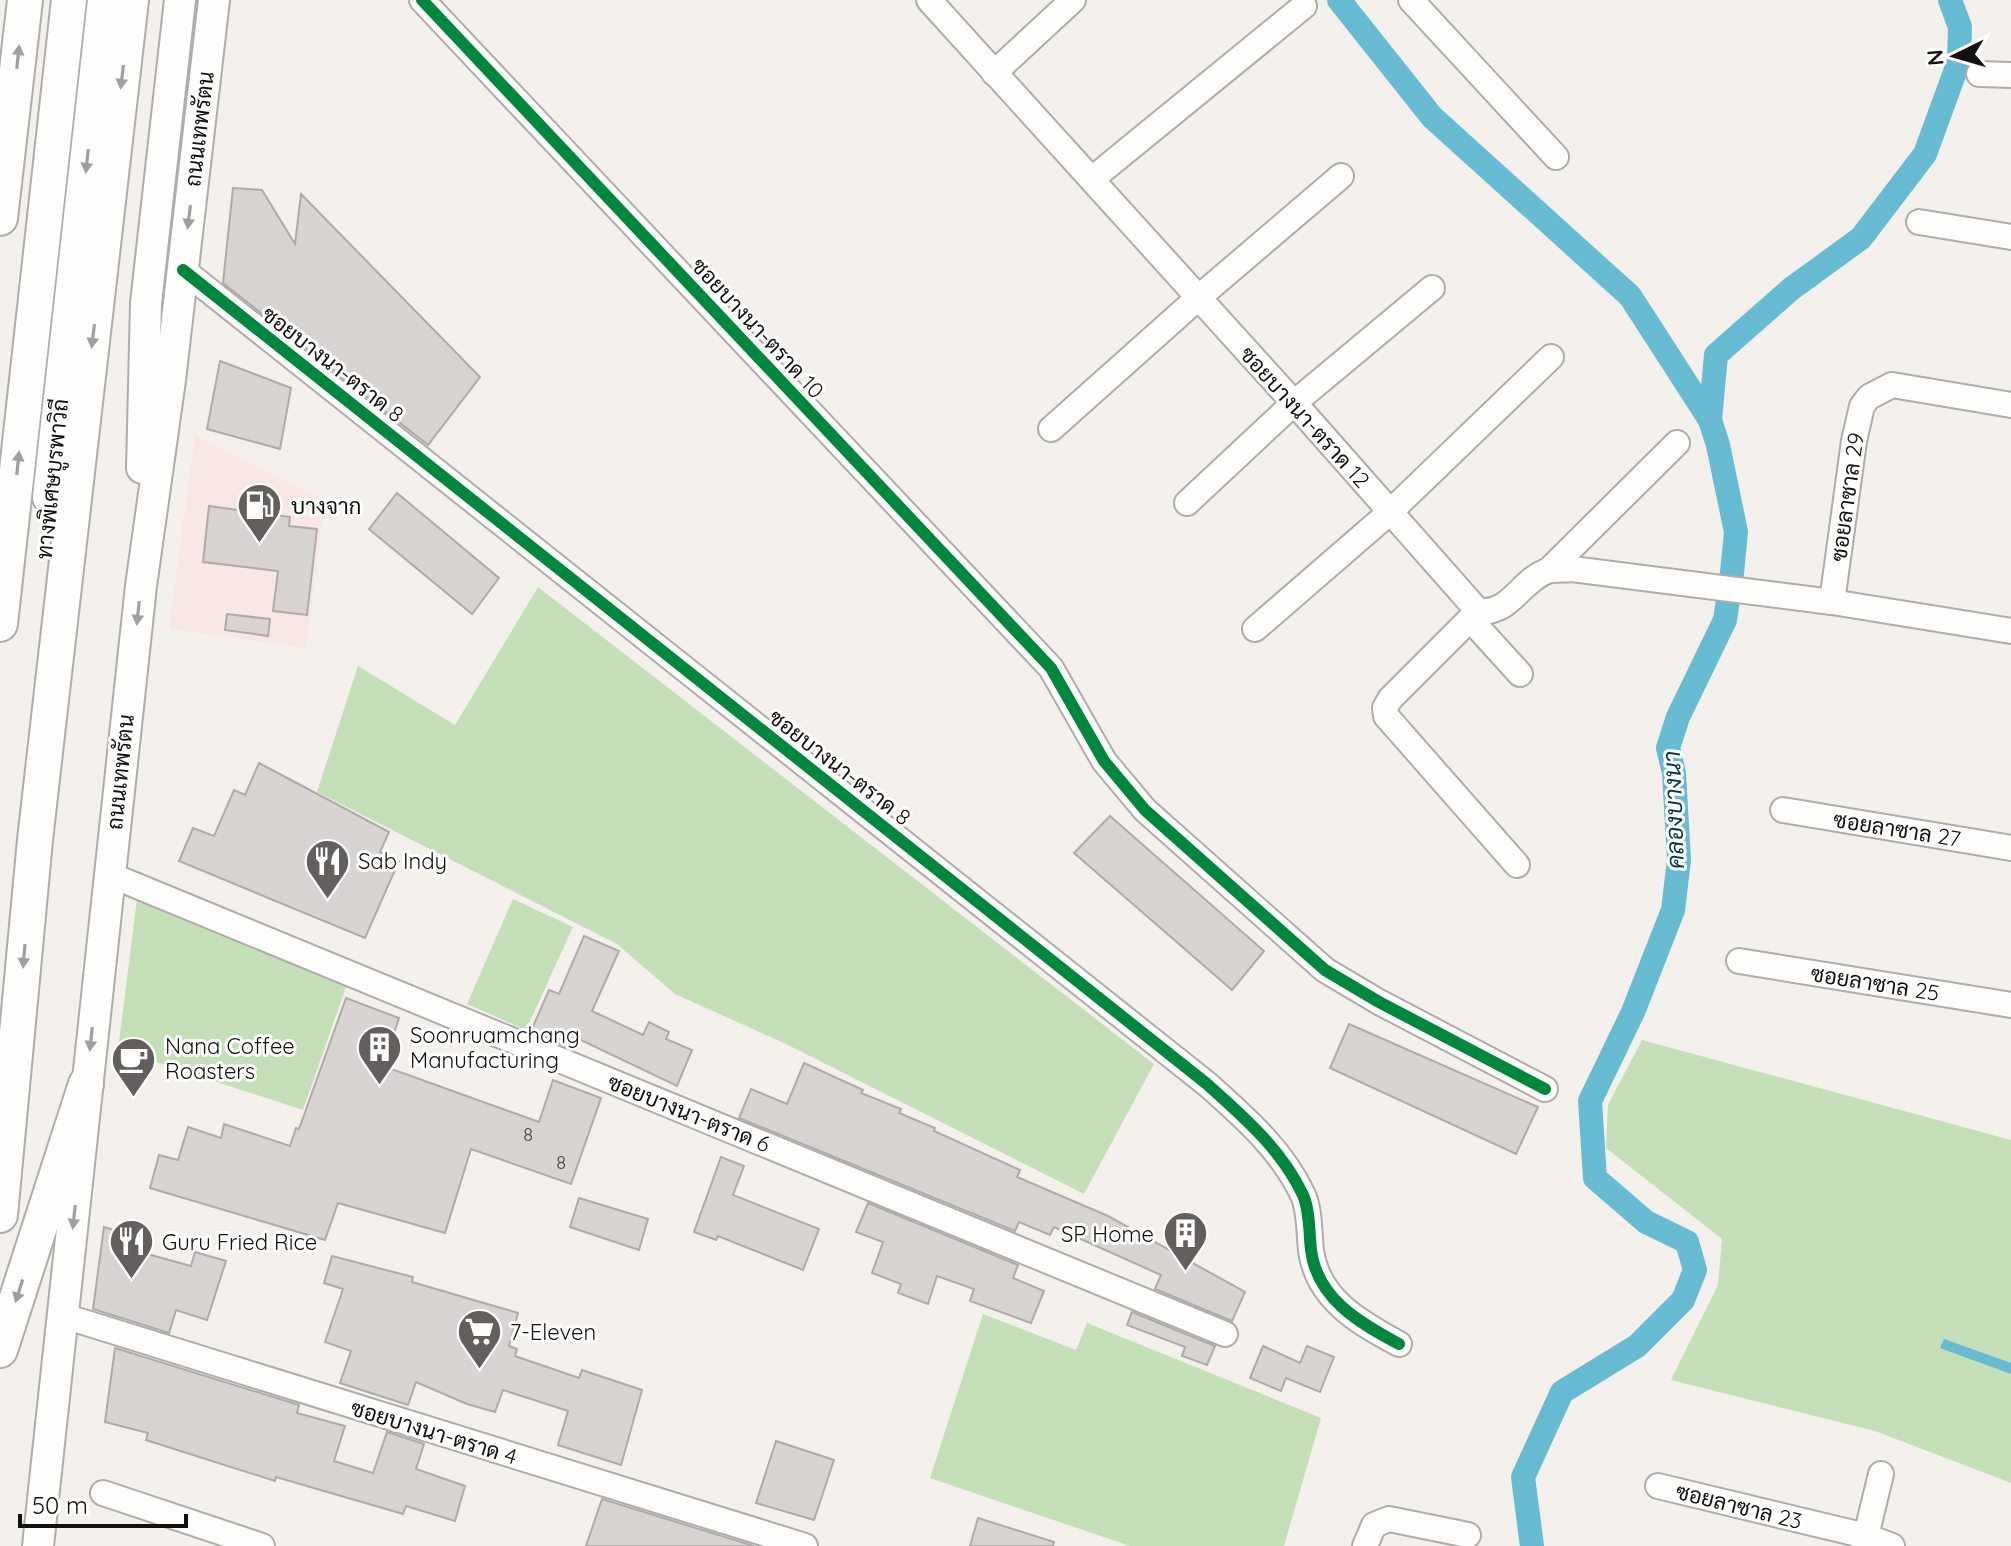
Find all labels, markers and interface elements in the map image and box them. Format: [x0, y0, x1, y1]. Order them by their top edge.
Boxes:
north arrow [1915, 16, 1995, 96]
one-way arrow [12, 44, 25, 69]
text: N [1920, 48, 1950, 67]
one-way arrow [116, 65, 129, 90]
street label: ถนนเทพรัตน [178, 70, 220, 188]
one-way arrow [81, 149, 94, 174]
one-way arrow [182, 204, 195, 229]
street label: ซอยบางนา-ตราด 10 [686, 252, 830, 404]
street label: ซอยบางนา-ตราด 8 [256, 300, 410, 428]
one-way arrow [86, 324, 99, 349]
street label: ซอยบางนา-ตราด 12 [1234, 340, 1376, 494]
street label: ทางพิเศษบูรพาวิถี [30, 397, 76, 561]
street label: ซอยลาซาล 29 [1824, 431, 1870, 563]
one-way arrow [11, 450, 24, 475]
fuel station icon: บางจาก [236, 482, 284, 545]
place label: บางจาก [291, 492, 361, 520]
one-way arrow [131, 601, 144, 626]
street label: ซอยบางนา-ตราด 8 [763, 703, 917, 831]
street label: ถนนเทพรัตน [100, 713, 140, 831]
water label: คลองบางนา [1656, 750, 1690, 870]
street label: ซอยลาซาล 27 [1831, 805, 1963, 853]
restaurant icon: Sab Indy [303, 837, 351, 900]
place label: Sab Indy [358, 847, 447, 875]
one-way arrow [17, 944, 30, 969]
street label: ซอยลาซาล 25 [1809, 959, 1941, 1007]
place label: Soonruamchang Manufacturing [410, 1021, 580, 1074]
building icon: Soonruamchang Manufacturing [355, 1024, 403, 1087]
one-way arrow [84, 1027, 97, 1052]
place label: Nana Coffee Roasters [165, 1032, 295, 1085]
cafe icon: Nana Coffee Roasters [110, 1035, 158, 1098]
street label: ซอยบางนา-ตราด 6 [604, 1068, 774, 1158]
house number: 8 [523, 1123, 533, 1146]
house number: 8 [556, 1151, 566, 1174]
one-way arrow [67, 1205, 80, 1230]
building icon: SP Home [1161, 1210, 1209, 1273]
restaurant icon: Guru Fried Rice [107, 1218, 155, 1281]
place label: SP Home [1061, 1220, 1154, 1248]
place label: Guru Fried Rice [162, 1228, 317, 1256]
one-way arrow [12, 1279, 25, 1303]
supermarket icon: 7-Eleven [455, 1308, 503, 1371]
place label: 7-Eleven [510, 1318, 596, 1346]
street label: ซอยบางนา-ตราด 4 [347, 1393, 521, 1471]
street label: ซอยลาซาล 23 [1673, 1477, 1805, 1535]
scale bar [20, 1478, 186, 1528]
text: 50 m [32, 1490, 88, 1520]

